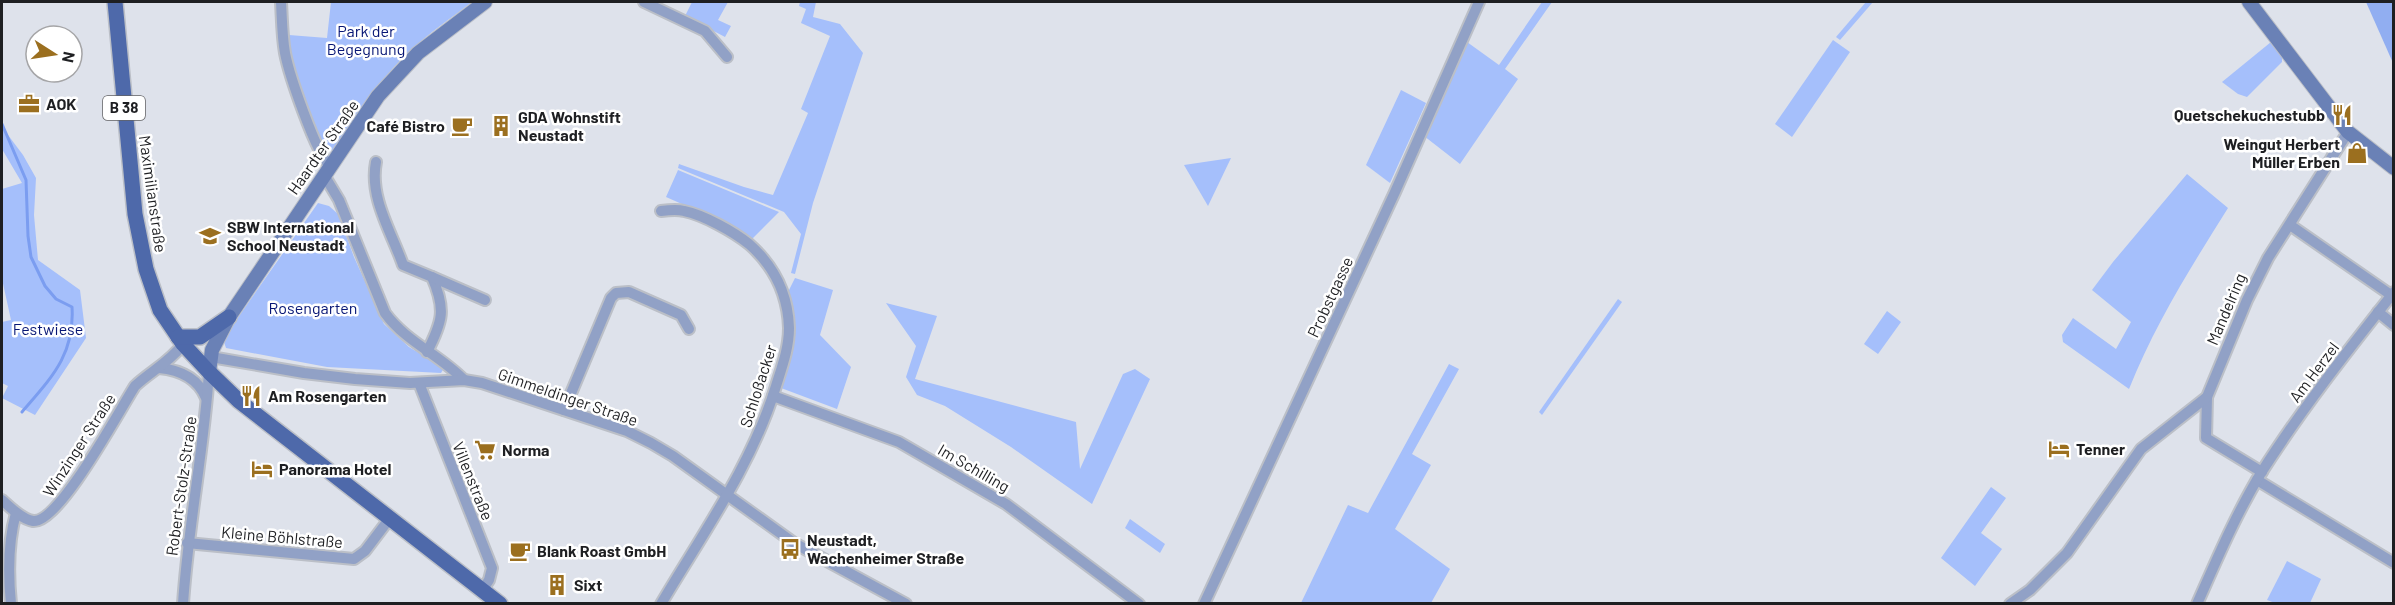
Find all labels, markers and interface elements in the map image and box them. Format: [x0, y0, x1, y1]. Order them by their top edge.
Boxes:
park label: Park der Begegnung [327, 21, 405, 58]
north arrow [24, 24, 84, 84]
text: N [59, 50, 80, 64]
office icon: AOK [17, 92, 41, 116]
place label: AOK [46, 94, 76, 113]
road number: B 38 [103, 96, 145, 120]
street label: Haardter Straße [283, 96, 362, 198]
restaurant icon: Quetschekuchestubb [2330, 103, 2354, 127]
place label: Quetschekuchestubb [2174, 105, 2325, 124]
place label: GDA Wohnstift Neustadt [518, 107, 621, 144]
cafe icon: Café Bistro [450, 114, 474, 138]
building icon: GDA Wohnstift Neustadt [489, 114, 513, 138]
place label: Café Bistro [367, 116, 445, 135]
street label: Maximilianstraße [136, 134, 171, 254]
place label: Weingut Herbert Müller Erben [2224, 134, 2340, 171]
shop icon: Weingut Herbert Müller Erben [2345, 141, 2369, 165]
place label: SBW International School Neustadt [227, 217, 354, 254]
school or university icon: SBW International School Neustadt [198, 224, 222, 248]
street label: Probstgasse [1303, 254, 1356, 340]
street label: Mandelring [2202, 270, 2249, 348]
park label: Rosengarten [269, 298, 357, 317]
park label: Festwiese [13, 319, 83, 338]
street label: Am Herzel [2285, 338, 2342, 406]
street label: Schloßacker [735, 342, 780, 430]
street label: Gimmeldinger Straße [496, 364, 641, 429]
restaurant icon: Am Rosengarten [239, 384, 263, 408]
place label: Am Rosengarten [268, 386, 386, 405]
street label: Winzinger Straße [38, 390, 119, 500]
street label: Robert-Stolz-Straße [161, 415, 200, 557]
hotel icon: Tenner [2047, 437, 2071, 461]
supermarket icon: Norma [473, 438, 497, 462]
street label: Villenstraße [449, 439, 498, 523]
street label: Im Schilling [935, 439, 1013, 496]
place label: Tenner [2076, 439, 2125, 458]
place label: Norma [502, 440, 550, 459]
hotel icon: Panorama Hotel [250, 457, 274, 481]
place label: Panorama Hotel [279, 459, 391, 478]
street label: Kleine Böhlstraße [220, 522, 344, 551]
place label: Neustadt, Wachenheimer Straße [807, 530, 964, 567]
bus stop icon: Neustadt, Wachenheimer Straße [778, 537, 802, 561]
cafe icon: Blank Roast GmbH [508, 539, 532, 563]
place label: Blank Roast GmbH [537, 541, 666, 560]
building icon: Sixt [545, 573, 569, 597]
place label: Sixt [574, 575, 602, 594]

